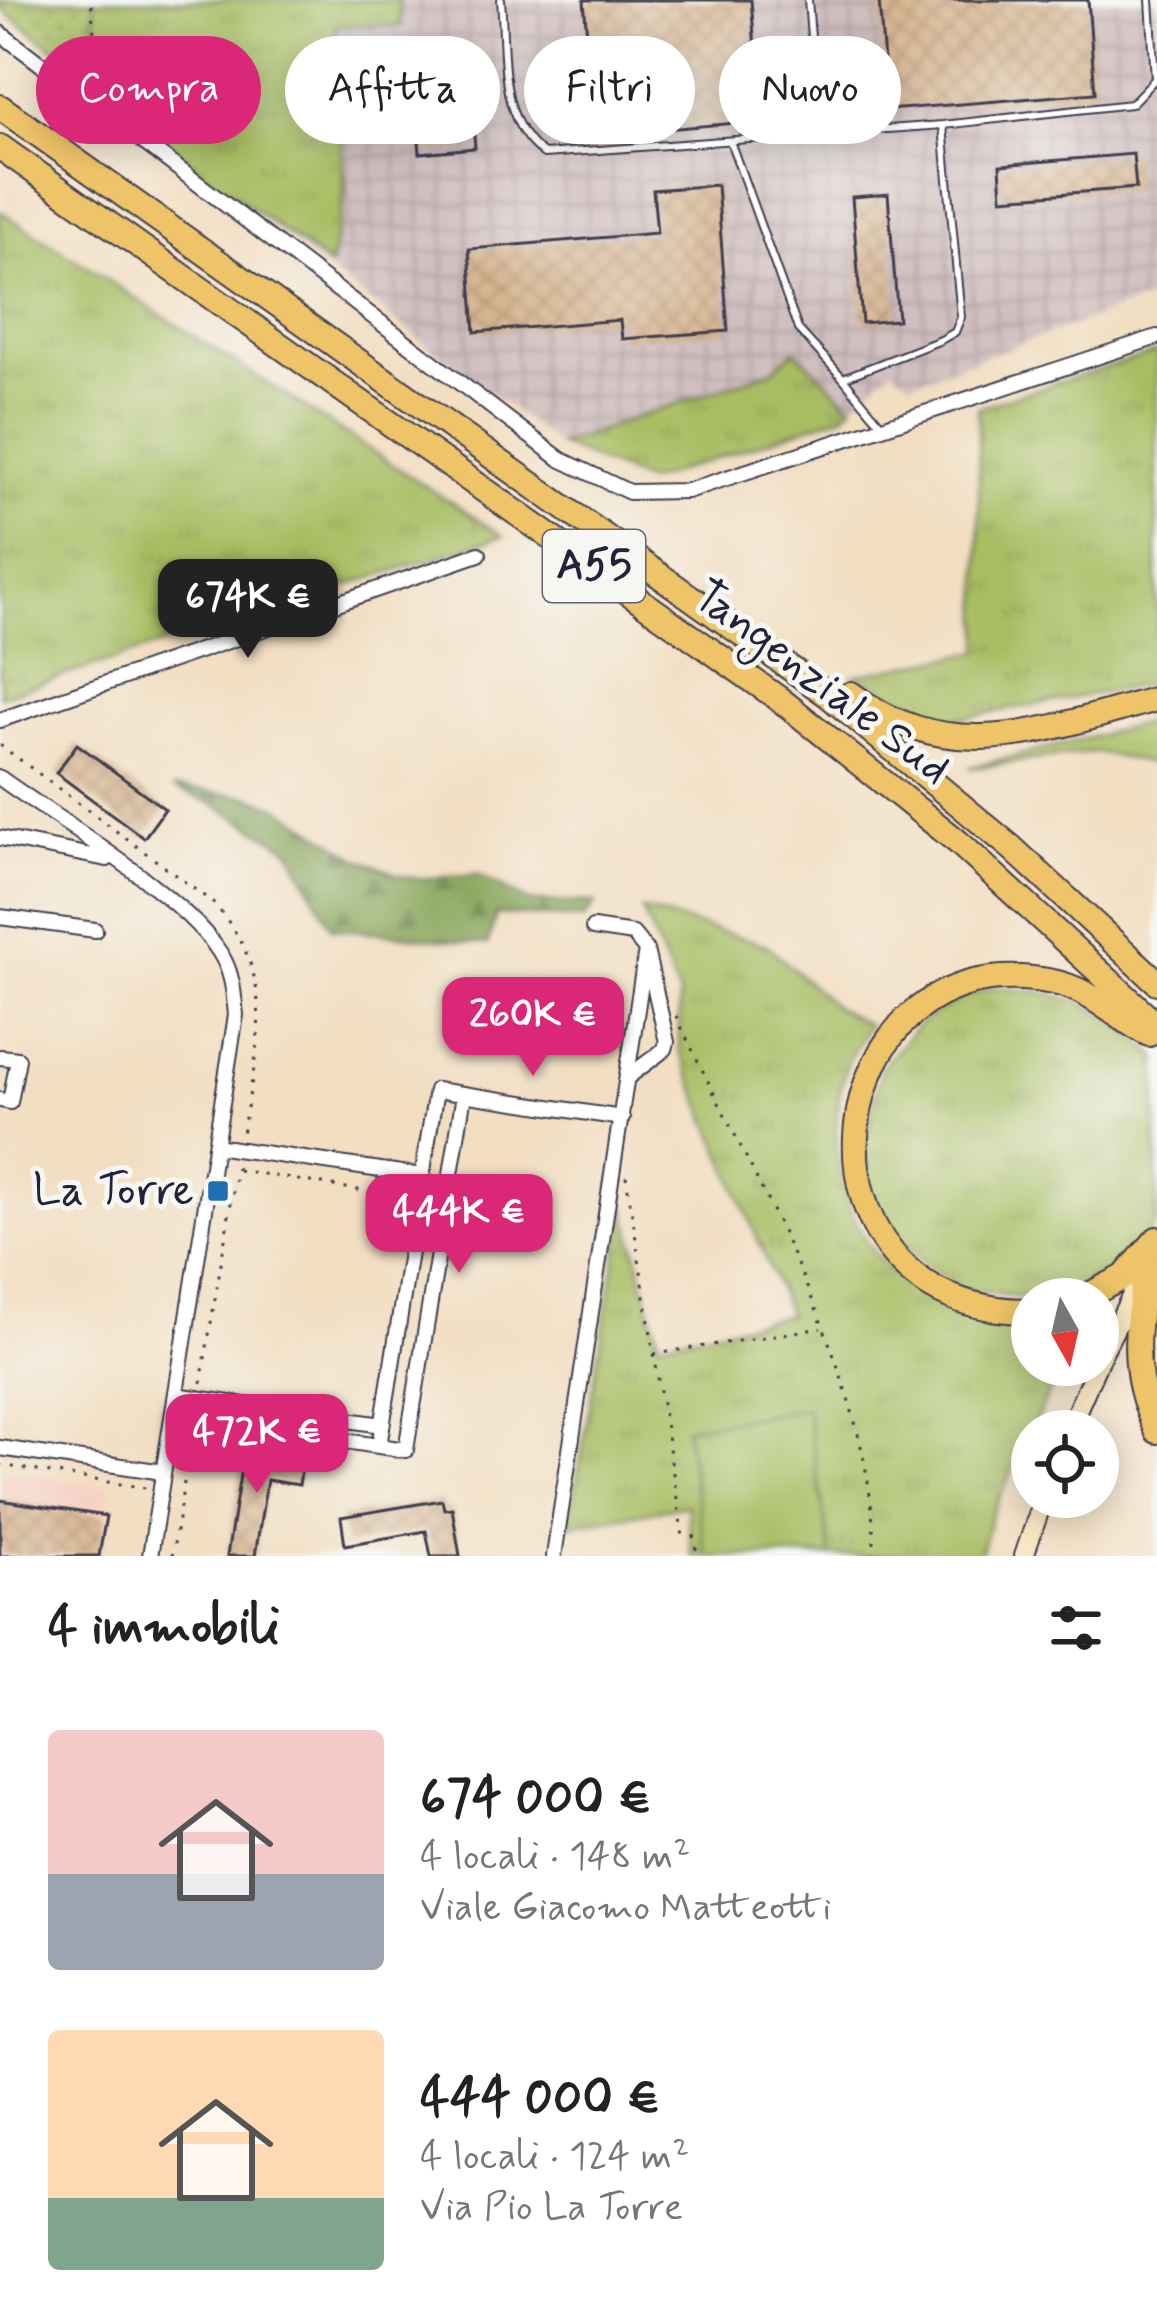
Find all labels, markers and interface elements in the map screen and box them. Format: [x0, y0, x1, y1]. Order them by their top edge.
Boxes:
chip: Compra [36, 36, 261, 144]
chip: Affitta [285, 36, 500, 144]
chip: Filtri [524, 36, 695, 144]
chip: Nuovo [719, 36, 901, 144]
road number: A55 [543, 530, 645, 602]
pin: 674K € [150, 559, 346, 661]
street label: Tangenziale Sud [678, 567, 962, 802]
text: 674K € [185, 572, 311, 623]
pin: 260K € [435, 977, 631, 1079]
text: 260K € [469, 990, 597, 1041]
place label: La Torre [33, 1162, 194, 1221]
pin: 444K € [361, 1174, 557, 1276]
marker: La Torre [205, 1178, 231, 1204]
text: 444K € [393, 1187, 526, 1238]
north arrow [1011, 1278, 1119, 1386]
map controls [1011, 1278, 1119, 1518]
pin: 472K € [159, 1394, 355, 1496]
text: 472K € [192, 1407, 322, 1458]
button: locate [1011, 1410, 1119, 1518]
text: 4 immobili [48, 1595, 280, 1661]
icon: filters [1043, 1595, 1109, 1661]
text: 674 000 € [420, 1766, 651, 1832]
icon: home [144, 1778, 288, 1922]
text: 4 locali · 148 m² [420, 1832, 690, 1883]
text: Viale Giacomo Matteotti [420, 1883, 831, 1934]
text: 444 000 € [420, 2066, 660, 2132]
icon: home [144, 2078, 288, 2222]
text: 4 locali · 124 m² [420, 2132, 689, 2183]
text: Via Pio La Torre [420, 2183, 683, 2234]

